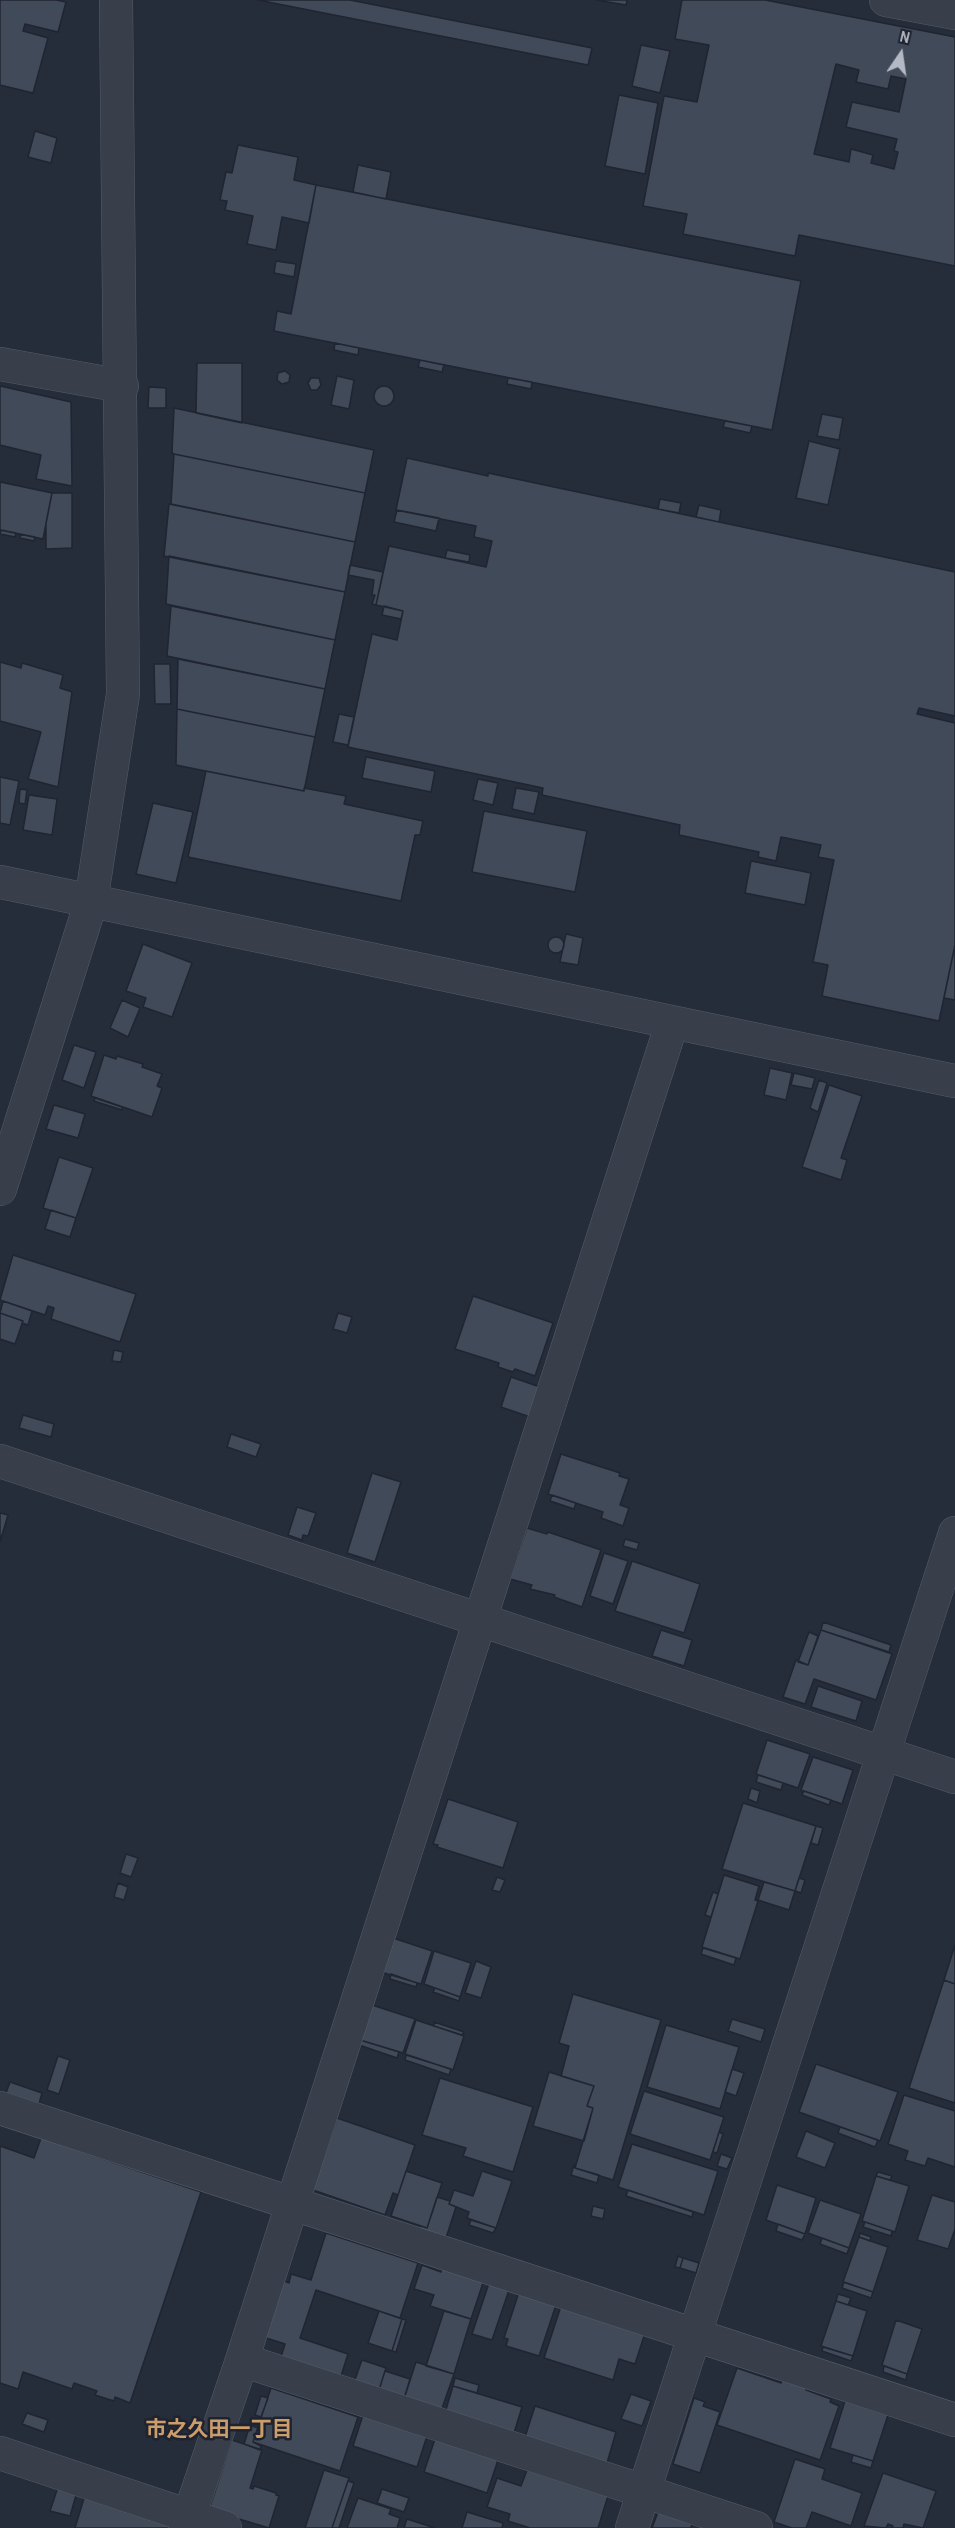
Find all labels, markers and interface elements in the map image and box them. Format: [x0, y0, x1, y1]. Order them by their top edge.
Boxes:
north arrow [871, 24, 931, 84]
text: N [898, 25, 912, 48]
district label: 市之久田一丁目 [146, 2417, 292, 2443]

